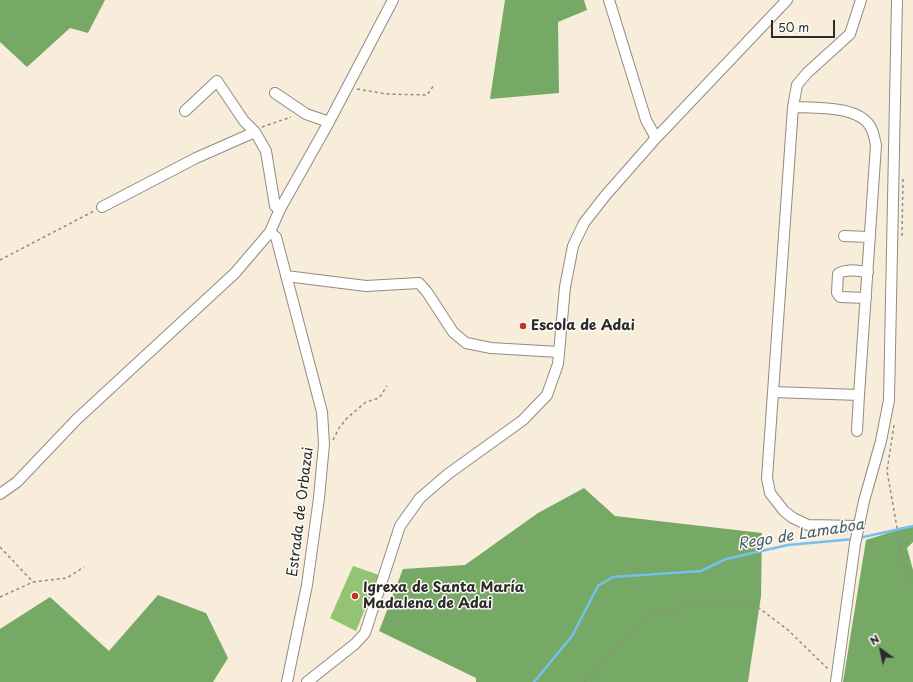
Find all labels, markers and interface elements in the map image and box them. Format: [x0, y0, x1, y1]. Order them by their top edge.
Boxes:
scale bar [773, 12, 837, 38]
text: 50 m [778, 18, 809, 36]
place label: Escola de Adai [531, 318, 635, 334]
marker: Escola de Adai [518, 321, 528, 331]
street label: Estrada de Orbazai [285, 446, 317, 578]
water label: Rego de Lamaboa [737, 516, 865, 554]
place label: Igrexa de Santa María Madalena de Adai [363, 580, 524, 612]
marker: Igrexa de Santa María Madalena de Adai [350, 591, 360, 601]
north arrow [861, 630, 901, 670]
text: N [866, 630, 882, 649]

